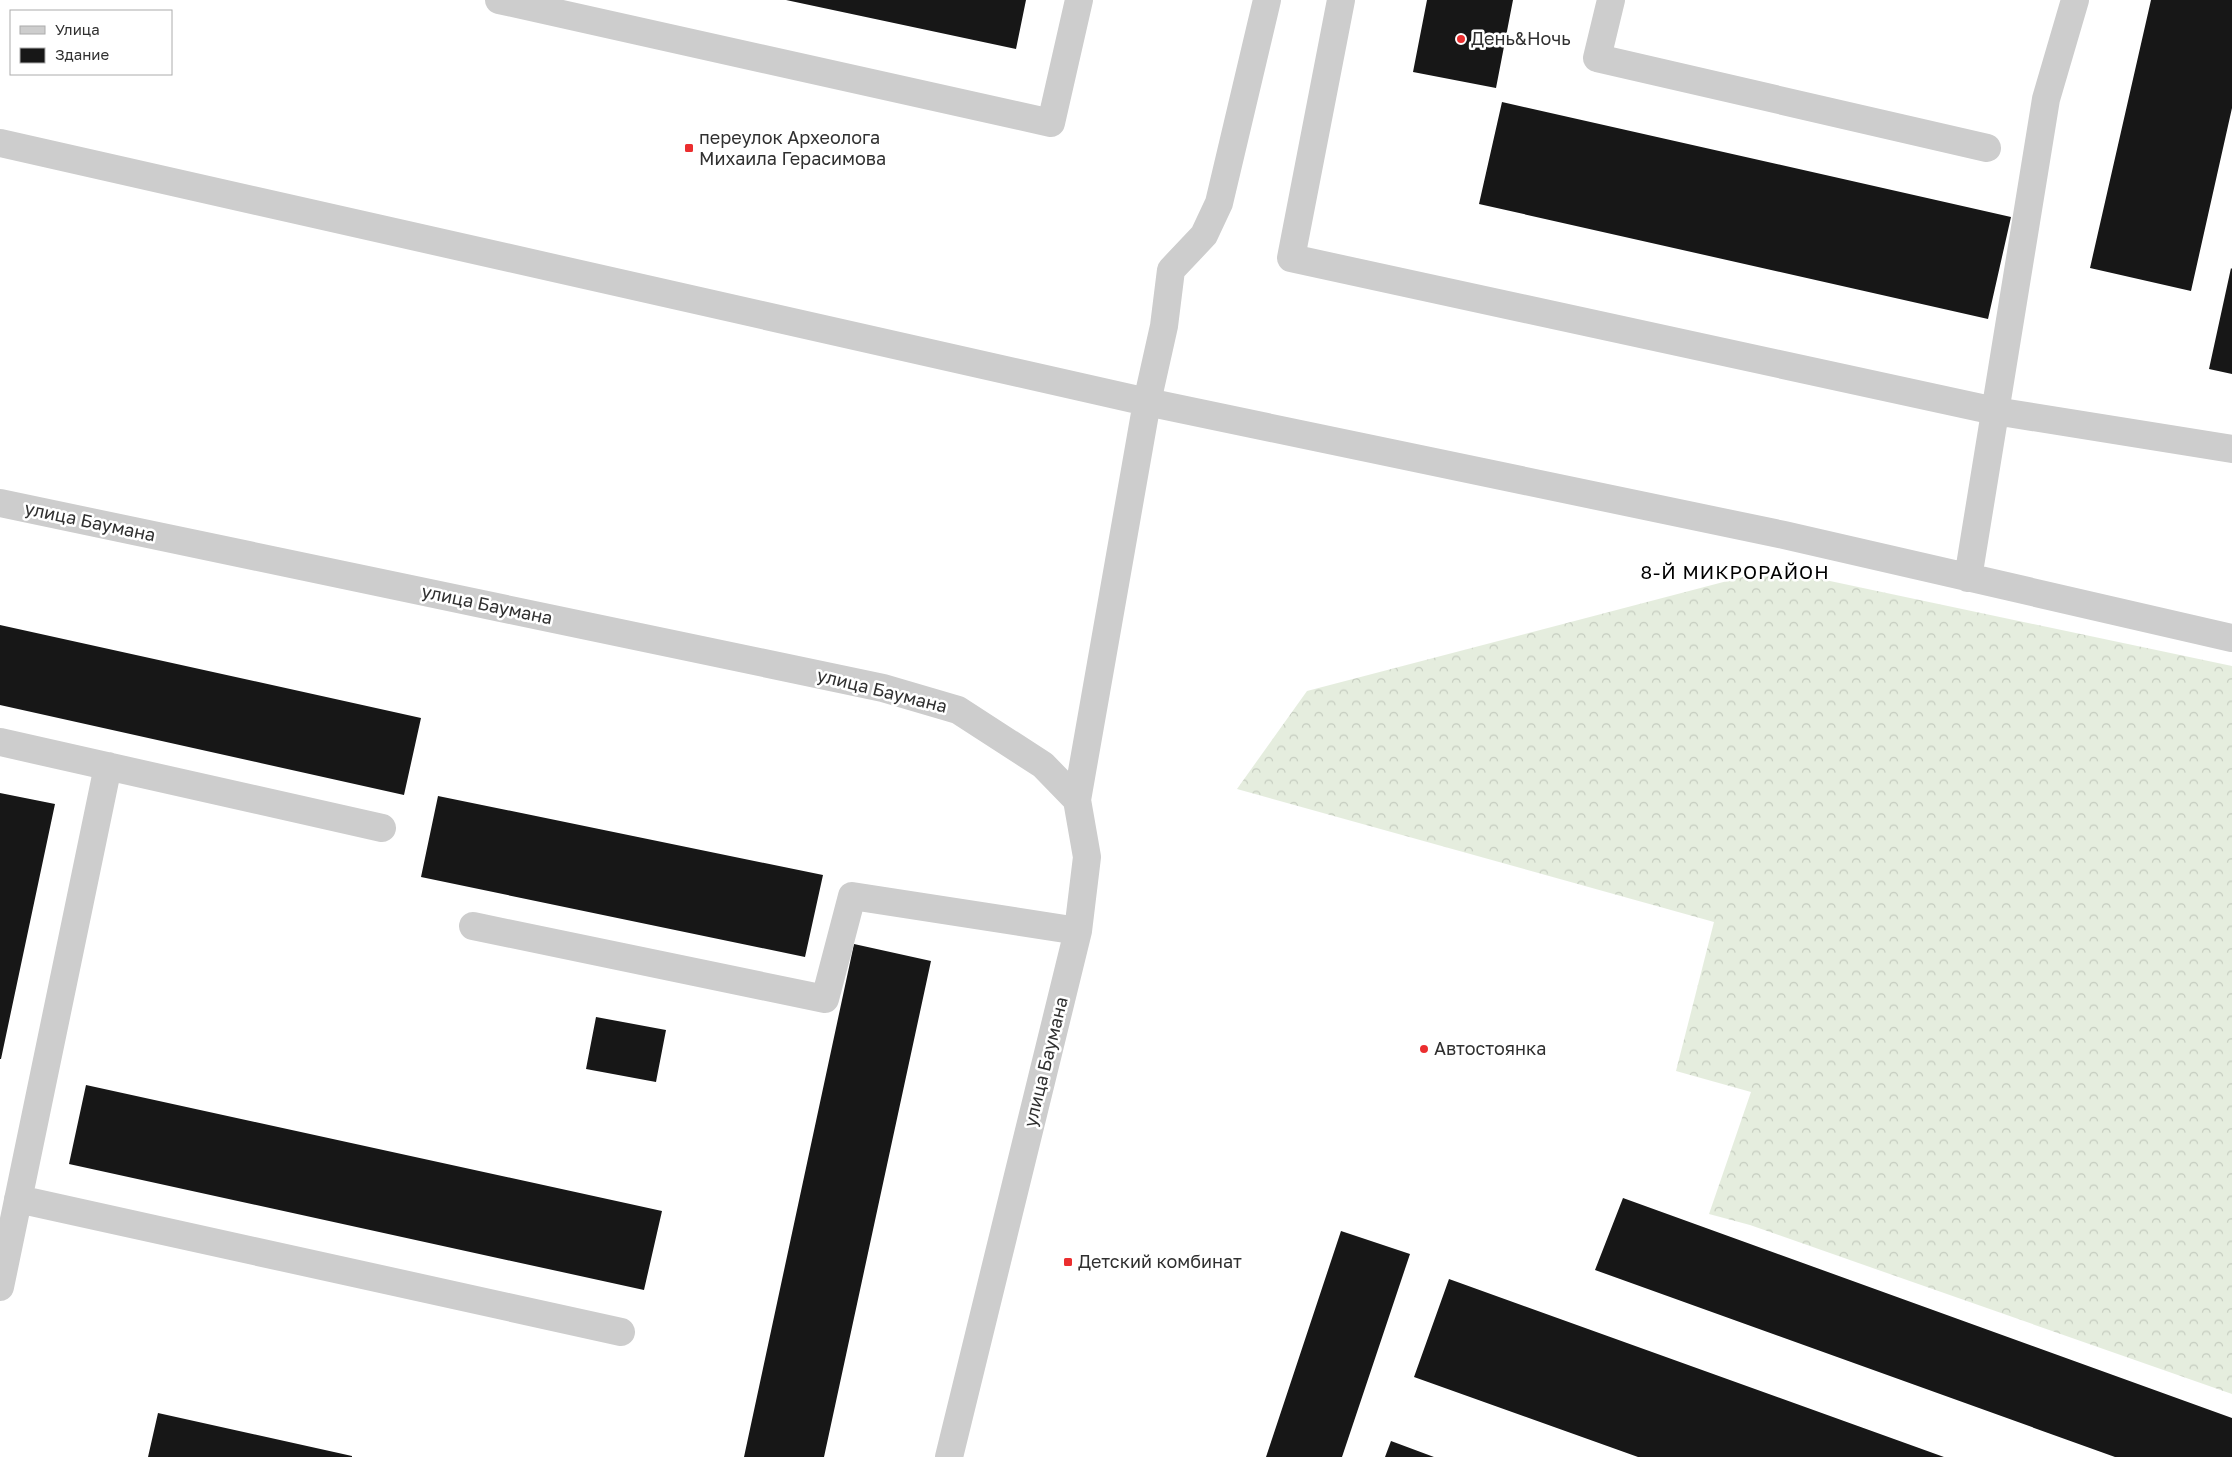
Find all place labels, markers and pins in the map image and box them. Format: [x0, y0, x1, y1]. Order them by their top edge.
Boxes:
place label: День&Ночь [1471, 27, 1571, 49]
marker: День&Ночь [1455, 33, 1467, 45]
place label: переулок Археолога Михаила Герасимова [699, 126, 886, 169]
marker: переулок Археолога Михаила Герасимова [683, 142, 695, 154]
place label: Автостоянка [1434, 1037, 1546, 1059]
marker: Автостоянка [1418, 1043, 1430, 1055]
place label: Детский комбинат [1078, 1250, 1242, 1272]
marker: Детский комбинат [1062, 1256, 1074, 1268]

